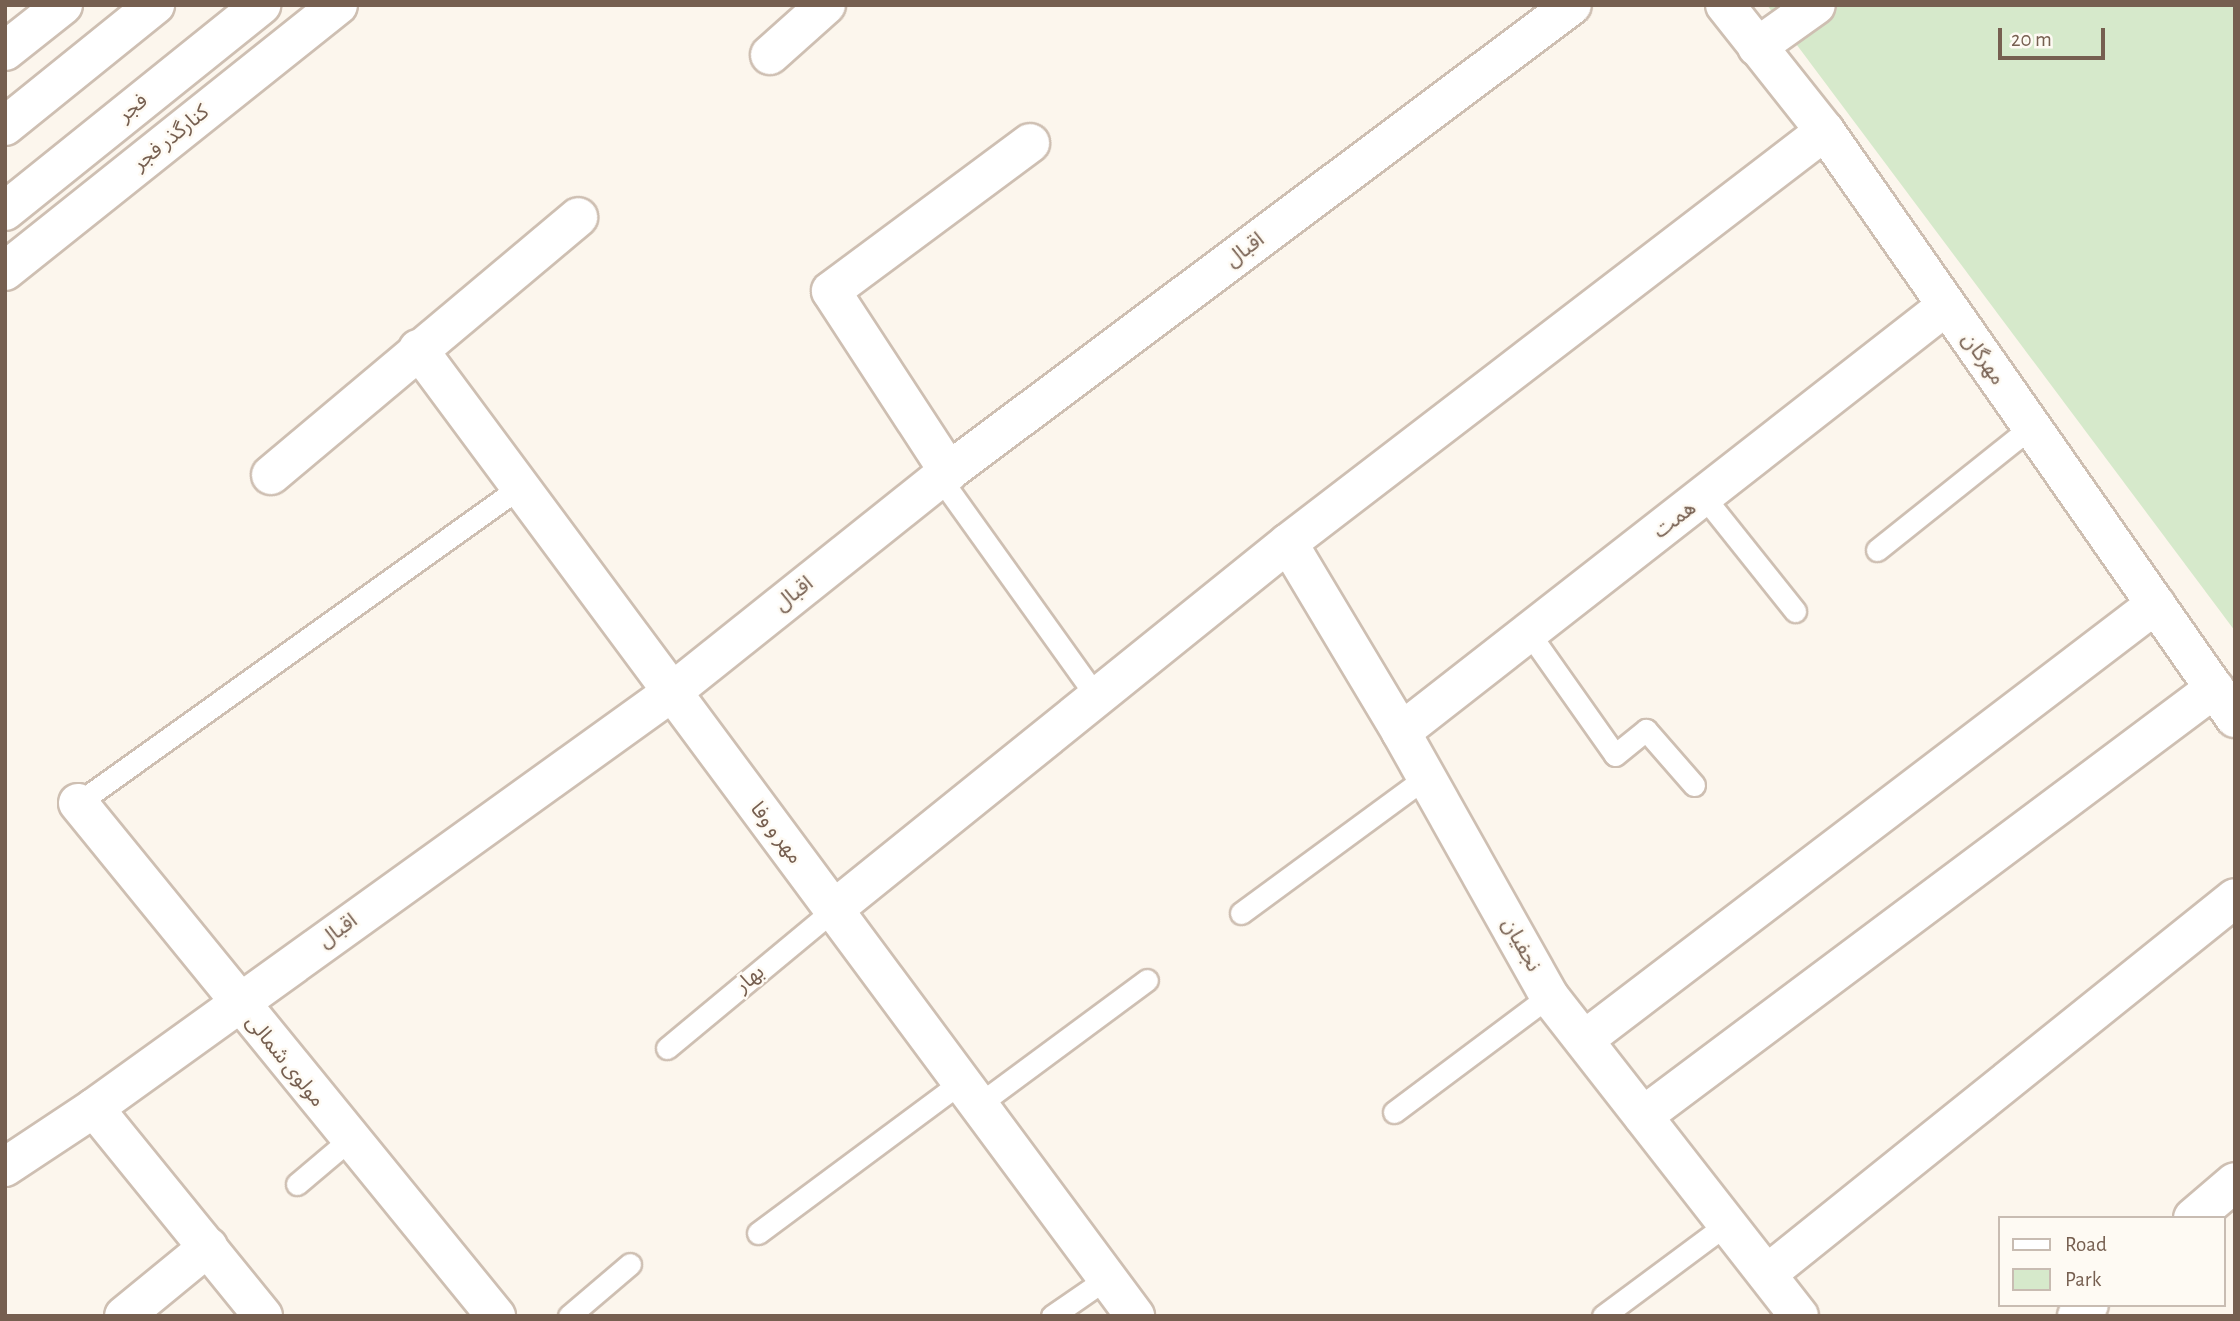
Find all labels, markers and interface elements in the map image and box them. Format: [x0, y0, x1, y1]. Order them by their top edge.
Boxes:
scale bar [2002, 14, 2109, 58]
text: 20 m [2011, 29, 2052, 50]
street label: فجر [113, 88, 153, 128]
street label: کنارگذر فجر [128, 100, 214, 176]
street label: اقبال [1221, 227, 1269, 273]
street label: مهرگان [1956, 328, 2010, 390]
street label: همت [1649, 496, 1701, 544]
street label: اقبال [770, 571, 818, 617]
street label: مهر و وفا [745, 797, 807, 869]
street label: اقبال [313, 908, 363, 954]
street label: نجفیان [1496, 914, 1546, 976]
street label: بهار [730, 960, 770, 998]
street label: مولوی شمالی [240, 1010, 330, 1112]
legend [1998, 1216, 2226, 1307]
text: Road [2065, 1234, 2107, 1255]
text: Park [2065, 1269, 2101, 1290]

